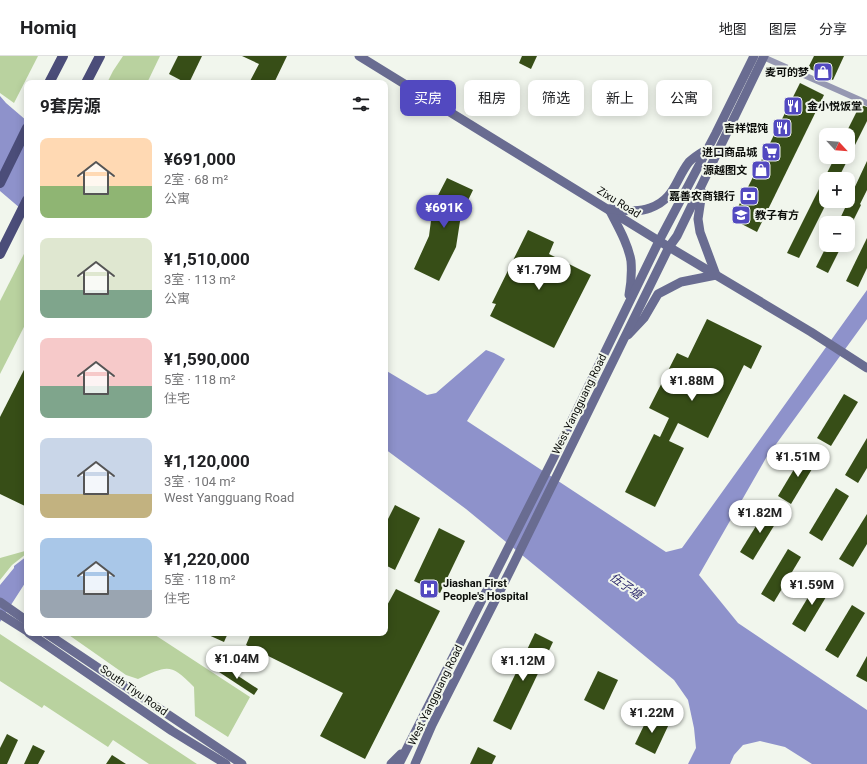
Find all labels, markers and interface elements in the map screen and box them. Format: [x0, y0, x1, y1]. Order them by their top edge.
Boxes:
text: Homiq [20, 16, 76, 39]
text: 地图 [719, 21, 747, 37]
text: 图层 [769, 21, 797, 37]
text: 分享 [819, 21, 847, 37]
shop icon: 麦可的梦 [812, 61, 834, 83]
place label: 麦可的梦 [765, 66, 809, 79]
chip: 买房 [400, 80, 456, 116]
chip: 租房 [464, 80, 520, 116]
chip: 筛选 [528, 80, 584, 116]
chip: 新上 [592, 80, 648, 116]
chip: 公寓 [656, 80, 712, 116]
icon: filters [350, 93, 372, 115]
restaurant icon: 金小悦饭堂 [782, 95, 804, 117]
text: 9套房源 [40, 96, 101, 116]
place label: 金小悦饭堂 [807, 100, 862, 113]
restaurant icon: 吉祥馄饨 [771, 117, 793, 139]
place label: 吉祥馄饨 [724, 122, 768, 135]
north arrow [819, 128, 855, 164]
map controls [819, 128, 855, 252]
supermarket icon: 进口商品城 [760, 141, 782, 163]
place label: 进口商品城 [702, 146, 758, 159]
text: ¥691,000 [164, 149, 236, 169]
icon: home [72, 154, 120, 202]
shop icon: 源越图文 [750, 159, 772, 181]
place label: 源越图文 [703, 164, 747, 177]
text: 2室 · 68 m² [164, 172, 228, 187]
button: + [819, 172, 855, 208]
street label: Zixu Road [595, 184, 643, 221]
bank icon: 嘉善农商银行 [738, 185, 760, 207]
place label: 嘉善农商银行 [669, 190, 735, 203]
text: 公寓 [164, 191, 190, 206]
pin: ¥691K [416, 195, 472, 229]
text: ¥691K [425, 200, 463, 215]
school or university icon: 教子有方 [730, 204, 752, 226]
place label: 教子有方 [755, 209, 799, 222]
button: − [819, 216, 855, 252]
text: ¥1,510,000 [164, 249, 250, 269]
icon: home [72, 254, 120, 302]
pin: ¥1.79M [506, 257, 572, 291]
text: ¥1.79M [517, 262, 561, 277]
text: 3室 · 113 m² [164, 272, 235, 287]
text: 公寓 [164, 291, 190, 306]
text: ¥1,590,000 [164, 349, 250, 369]
street label: West Yangguang Road [549, 352, 609, 457]
icon: home [72, 354, 120, 402]
pin: ¥1.88M [659, 368, 725, 402]
text: 5室 · 118 m² [164, 372, 235, 387]
text: ¥1.88M [670, 373, 714, 388]
text: 住宅 [164, 391, 190, 406]
pin: ¥1.51M [765, 444, 831, 478]
text: ¥1.51M [776, 449, 820, 464]
text: ¥1,120,000 [164, 451, 250, 471]
icon: home [72, 454, 120, 502]
text: 3室 · 104 m² [164, 474, 235, 489]
text: West Yangguang Road [164, 490, 294, 505]
pin: ¥1.82M [727, 500, 793, 534]
text: ¥1.82M [738, 505, 782, 520]
text: ¥1,220,000 [164, 549, 250, 569]
icon: home [72, 554, 120, 602]
water label: 伍子塘 [607, 570, 646, 603]
text: 5室 · 118 m² [164, 572, 235, 587]
pin: ¥1.59M [779, 572, 845, 606]
place label: Jiashan First People's Hospital [443, 577, 528, 603]
text: ¥1.59M [790, 577, 834, 592]
hospital icon: Jiashan First People's Hospital [418, 578, 440, 600]
text: 住宅 [164, 591, 190, 606]
street label: West Yangguang Road [405, 643, 465, 748]
pin: ¥1.04M [204, 646, 270, 680]
pin: ¥1.12M [490, 648, 556, 682]
text: ¥1.04M [215, 651, 259, 666]
text: ¥1.12M [501, 653, 545, 668]
street label: South Tiyu Road [97, 662, 170, 719]
pin: ¥1.22M [619, 700, 685, 734]
text: ¥1.22M [630, 705, 674, 720]

